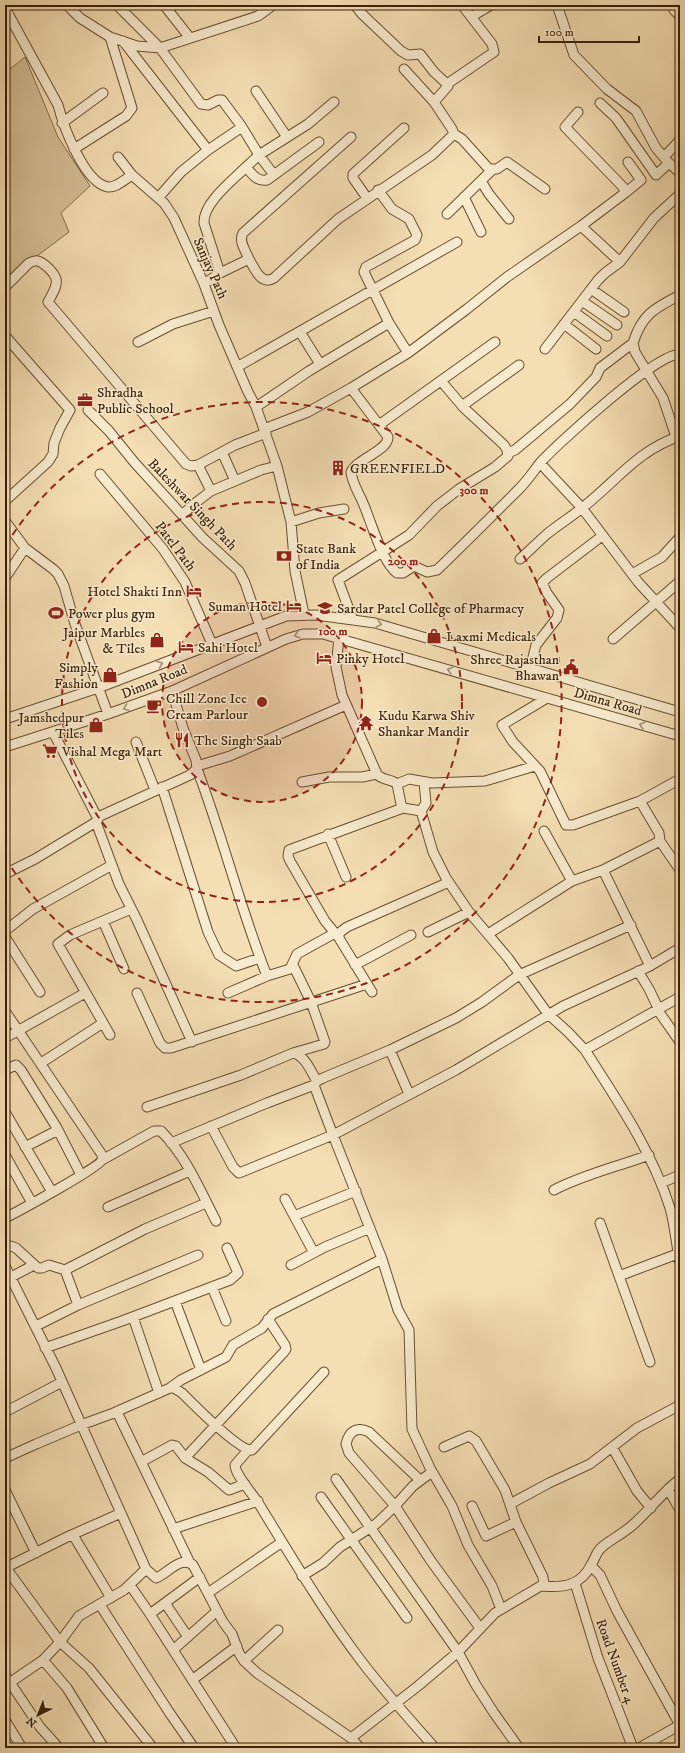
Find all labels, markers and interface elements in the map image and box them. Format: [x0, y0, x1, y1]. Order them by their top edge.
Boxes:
scale bar [539, 18, 639, 44]
text: 100 m [545, 25, 574, 40]
street label: Sanjay Path [189, 235, 232, 303]
place label: Shradha Public School [97, 384, 174, 418]
office icon: Shradha Public School [76, 391, 94, 409]
street label: Baleshwar Singh Path [144, 455, 241, 555]
building icon: GREENFIELD [329, 459, 347, 477]
place label: GREENFIELD [350, 460, 445, 478]
text: 300 m [460, 483, 488, 498]
street label: Patel Path [151, 518, 200, 575]
place label: State Bank of India [296, 540, 356, 574]
bank icon: State Bank of India [275, 547, 293, 565]
text: 200 m [388, 554, 418, 569]
hotel icon: Hotel Shakti Inn [185, 582, 203, 600]
place label: Hotel Shakti Inn [87, 583, 183, 601]
hotel icon: Suman Hotel [285, 597, 303, 615]
place label: Suman Hotel [208, 598, 283, 616]
school or university icon: Sardar Patel College of Pharmacy [316, 599, 334, 617]
place label: Sardar Patel College of Pharmacy [337, 600, 524, 618]
sports icon: Power plus gym [47, 604, 65, 622]
place label: Power plus gym [68, 605, 156, 623]
one-way arrow [375, 619, 382, 628]
place label: Jaipur Marbles & Tiles [61, 624, 145, 658]
text: 100 m [319, 624, 347, 639]
shop icon: Laxmi Medicals [425, 627, 443, 645]
place label: Laxmi Medicals [446, 628, 536, 646]
shop icon: Jaipur Marbles & Tiles [148, 631, 166, 649]
one-way arrow [294, 631, 301, 639]
hotel icon: Sahi Hotel [177, 638, 195, 656]
place label: Sahi Hotel [198, 639, 259, 657]
hotel icon: Pinky Hotel [315, 649, 333, 667]
place label: Pinky Hotel [336, 650, 405, 668]
place label: Shree Rajasthan Bhawan [470, 651, 560, 685]
public building icon: Shree Rajasthan Bhawan [562, 658, 580, 676]
place label: Simply Fashion [54, 659, 99, 693]
street label: Dimna Road [119, 661, 190, 703]
one-way arrow [157, 661, 164, 669]
shop icon: Simply Fashion [101, 666, 119, 684]
one-way arrow [447, 666, 454, 675]
street label: Dimna Road [572, 684, 644, 720]
place label: Chill Zone Ice Cream Parlour [166, 690, 249, 724]
centre of rings [255, 695, 269, 709]
cafe icon: Chill Zone Ice Cream Parlour [145, 697, 163, 715]
one-way arrow [123, 703, 130, 711]
place label: Kudu Karwa Shiv Shankar Mandir [378, 707, 476, 741]
place label: Jamshedpur Tiles [16, 709, 85, 743]
temple icon: Kudu Karwa Shiv Shankar Mandir [357, 714, 375, 732]
shop icon: Jamshedpur Tiles [87, 716, 105, 734]
one-way arrow [639, 721, 646, 730]
restaurant icon: The Singh Saab [173, 731, 191, 749]
place label: The Singh Saab [194, 732, 282, 750]
supermarket icon: Vishal Mega Mart [41, 742, 59, 760]
place label: Vishal Mega Mart [61, 743, 163, 761]
street label: Road Number 4 [591, 1616, 639, 1707]
north arrow [18, 1695, 58, 1735]
text: N [24, 1713, 40, 1730]

